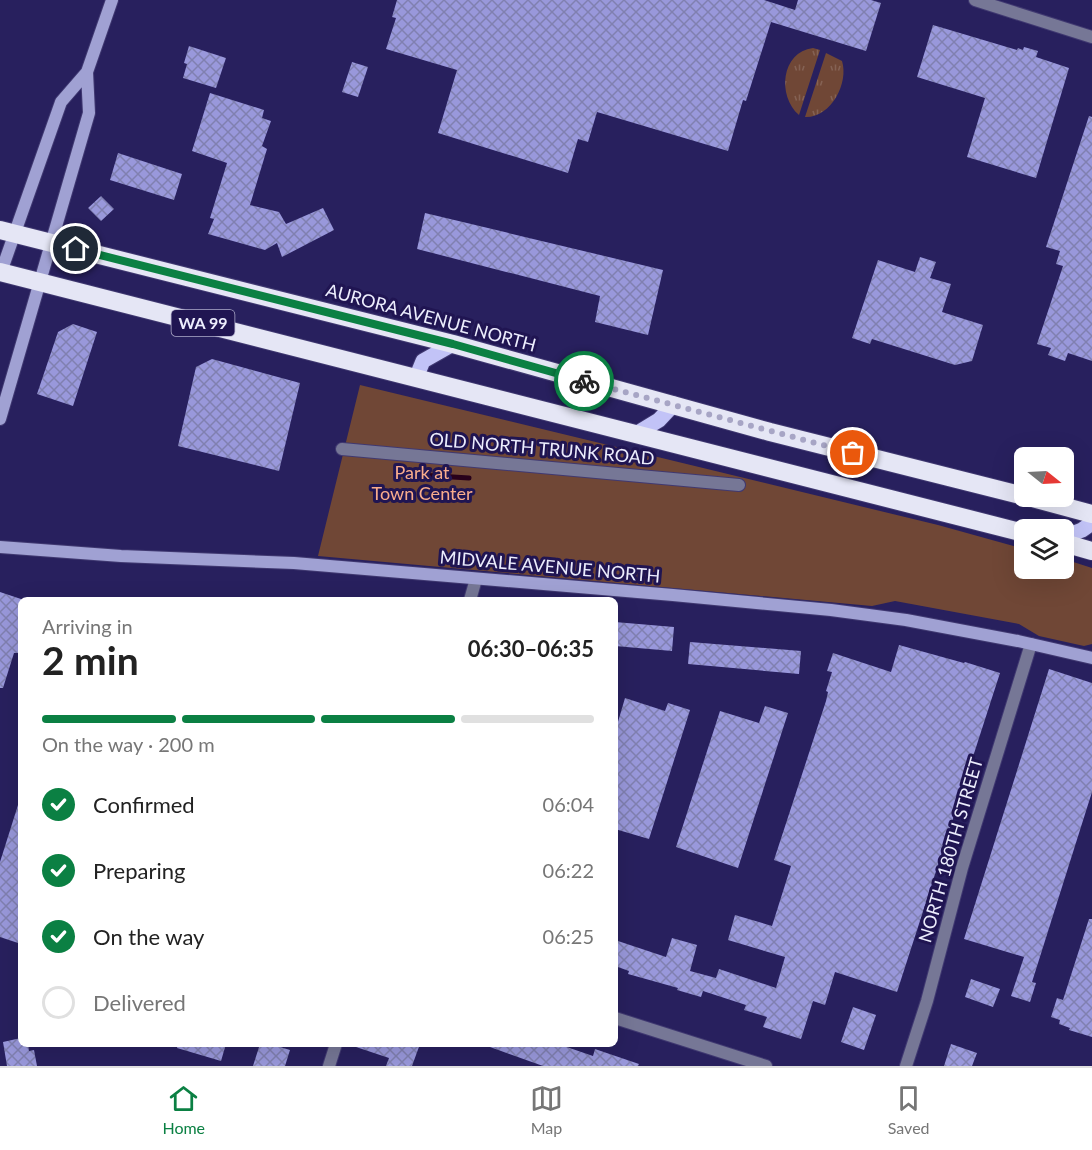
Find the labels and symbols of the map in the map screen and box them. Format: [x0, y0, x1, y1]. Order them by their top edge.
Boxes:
pin [50, 223, 101, 274]
street label: AURORA AVENUE NORTH [324, 278, 539, 356]
road number: WA 99 [172, 310, 234, 336]
courier [554, 351, 614, 411]
street label: OLD NORTH TRUNK ROAD [429, 427, 656, 469]
pin [827, 427, 878, 478]
north arrow [1014, 447, 1074, 507]
park label: Park at Town Center [371, 461, 473, 504]
street label: MIDVALE AVENUE NORTH [439, 545, 661, 587]
street label: NORTH 180TH STREET [913, 754, 987, 945]

